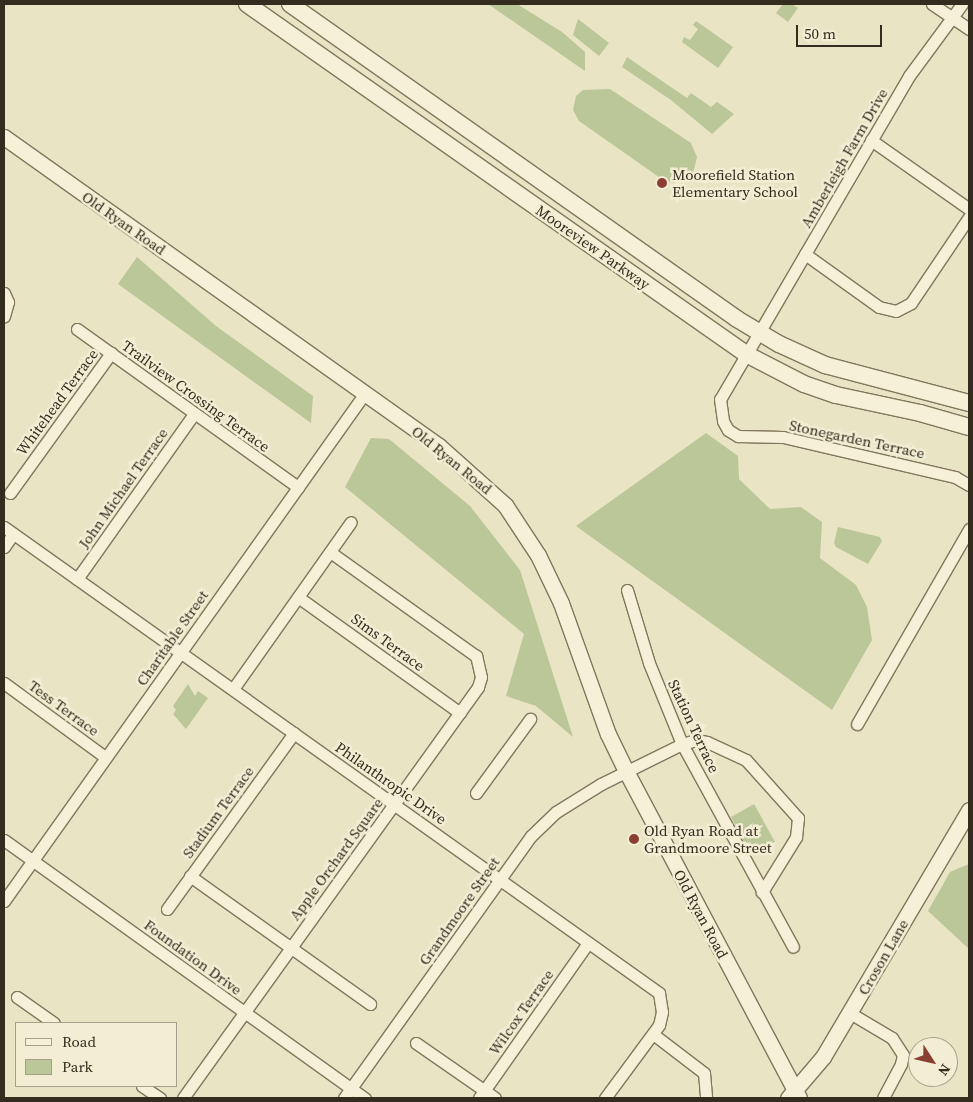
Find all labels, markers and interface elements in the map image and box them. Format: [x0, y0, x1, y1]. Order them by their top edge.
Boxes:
scale bar [798, 15, 884, 47]
text: 50 m [804, 23, 836, 44]
street label: Amberleigh Farm Drive [797, 85, 891, 231]
place label: Moorefield Station Elementary School [672, 165, 798, 200]
marker: Moorefield Station Elementary School [656, 177, 668, 189]
street label: Old Ryan Road [79, 187, 169, 259]
street label: Mooreview Parkway [533, 201, 653, 293]
street label: Trailview Crossing Terrace [119, 336, 273, 456]
street label: Whitehead Terrace [12, 345, 102, 459]
street label: Stonegarden Terrace [788, 416, 926, 462]
street label: Old Ryan Road [408, 422, 496, 498]
street label: John Michael Terrace [75, 424, 171, 552]
street label: Charitable Street [132, 587, 212, 689]
street label: Sims Terrace [348, 609, 428, 675]
street label: Tess Terrace [25, 676, 103, 740]
street label: Station Terrace [665, 676, 723, 776]
street label: Philanthropic Drive [332, 738, 450, 828]
street label: Stadium Terrace [179, 762, 257, 862]
street label: Apple Orchard Square [285, 794, 387, 924]
place label: Old Ryan Road at Grandmoore Street [644, 821, 772, 856]
marker: Old Ryan Road at Grandmoore Street [628, 833, 640, 845]
street label: Grandmoore Street [415, 854, 503, 968]
street label: Old Ryan Road [670, 866, 732, 962]
street label: Foundation Drive [141, 916, 245, 998]
street label: Croson Lane [854, 916, 912, 998]
street label: Wilcox Terrace [485, 966, 557, 1058]
legend [15, 1022, 178, 1087]
text: Road [62, 1031, 96, 1052]
north arrow [908, 1037, 958, 1087]
text: Park [62, 1056, 93, 1077]
text: N [933, 1060, 956, 1080]

